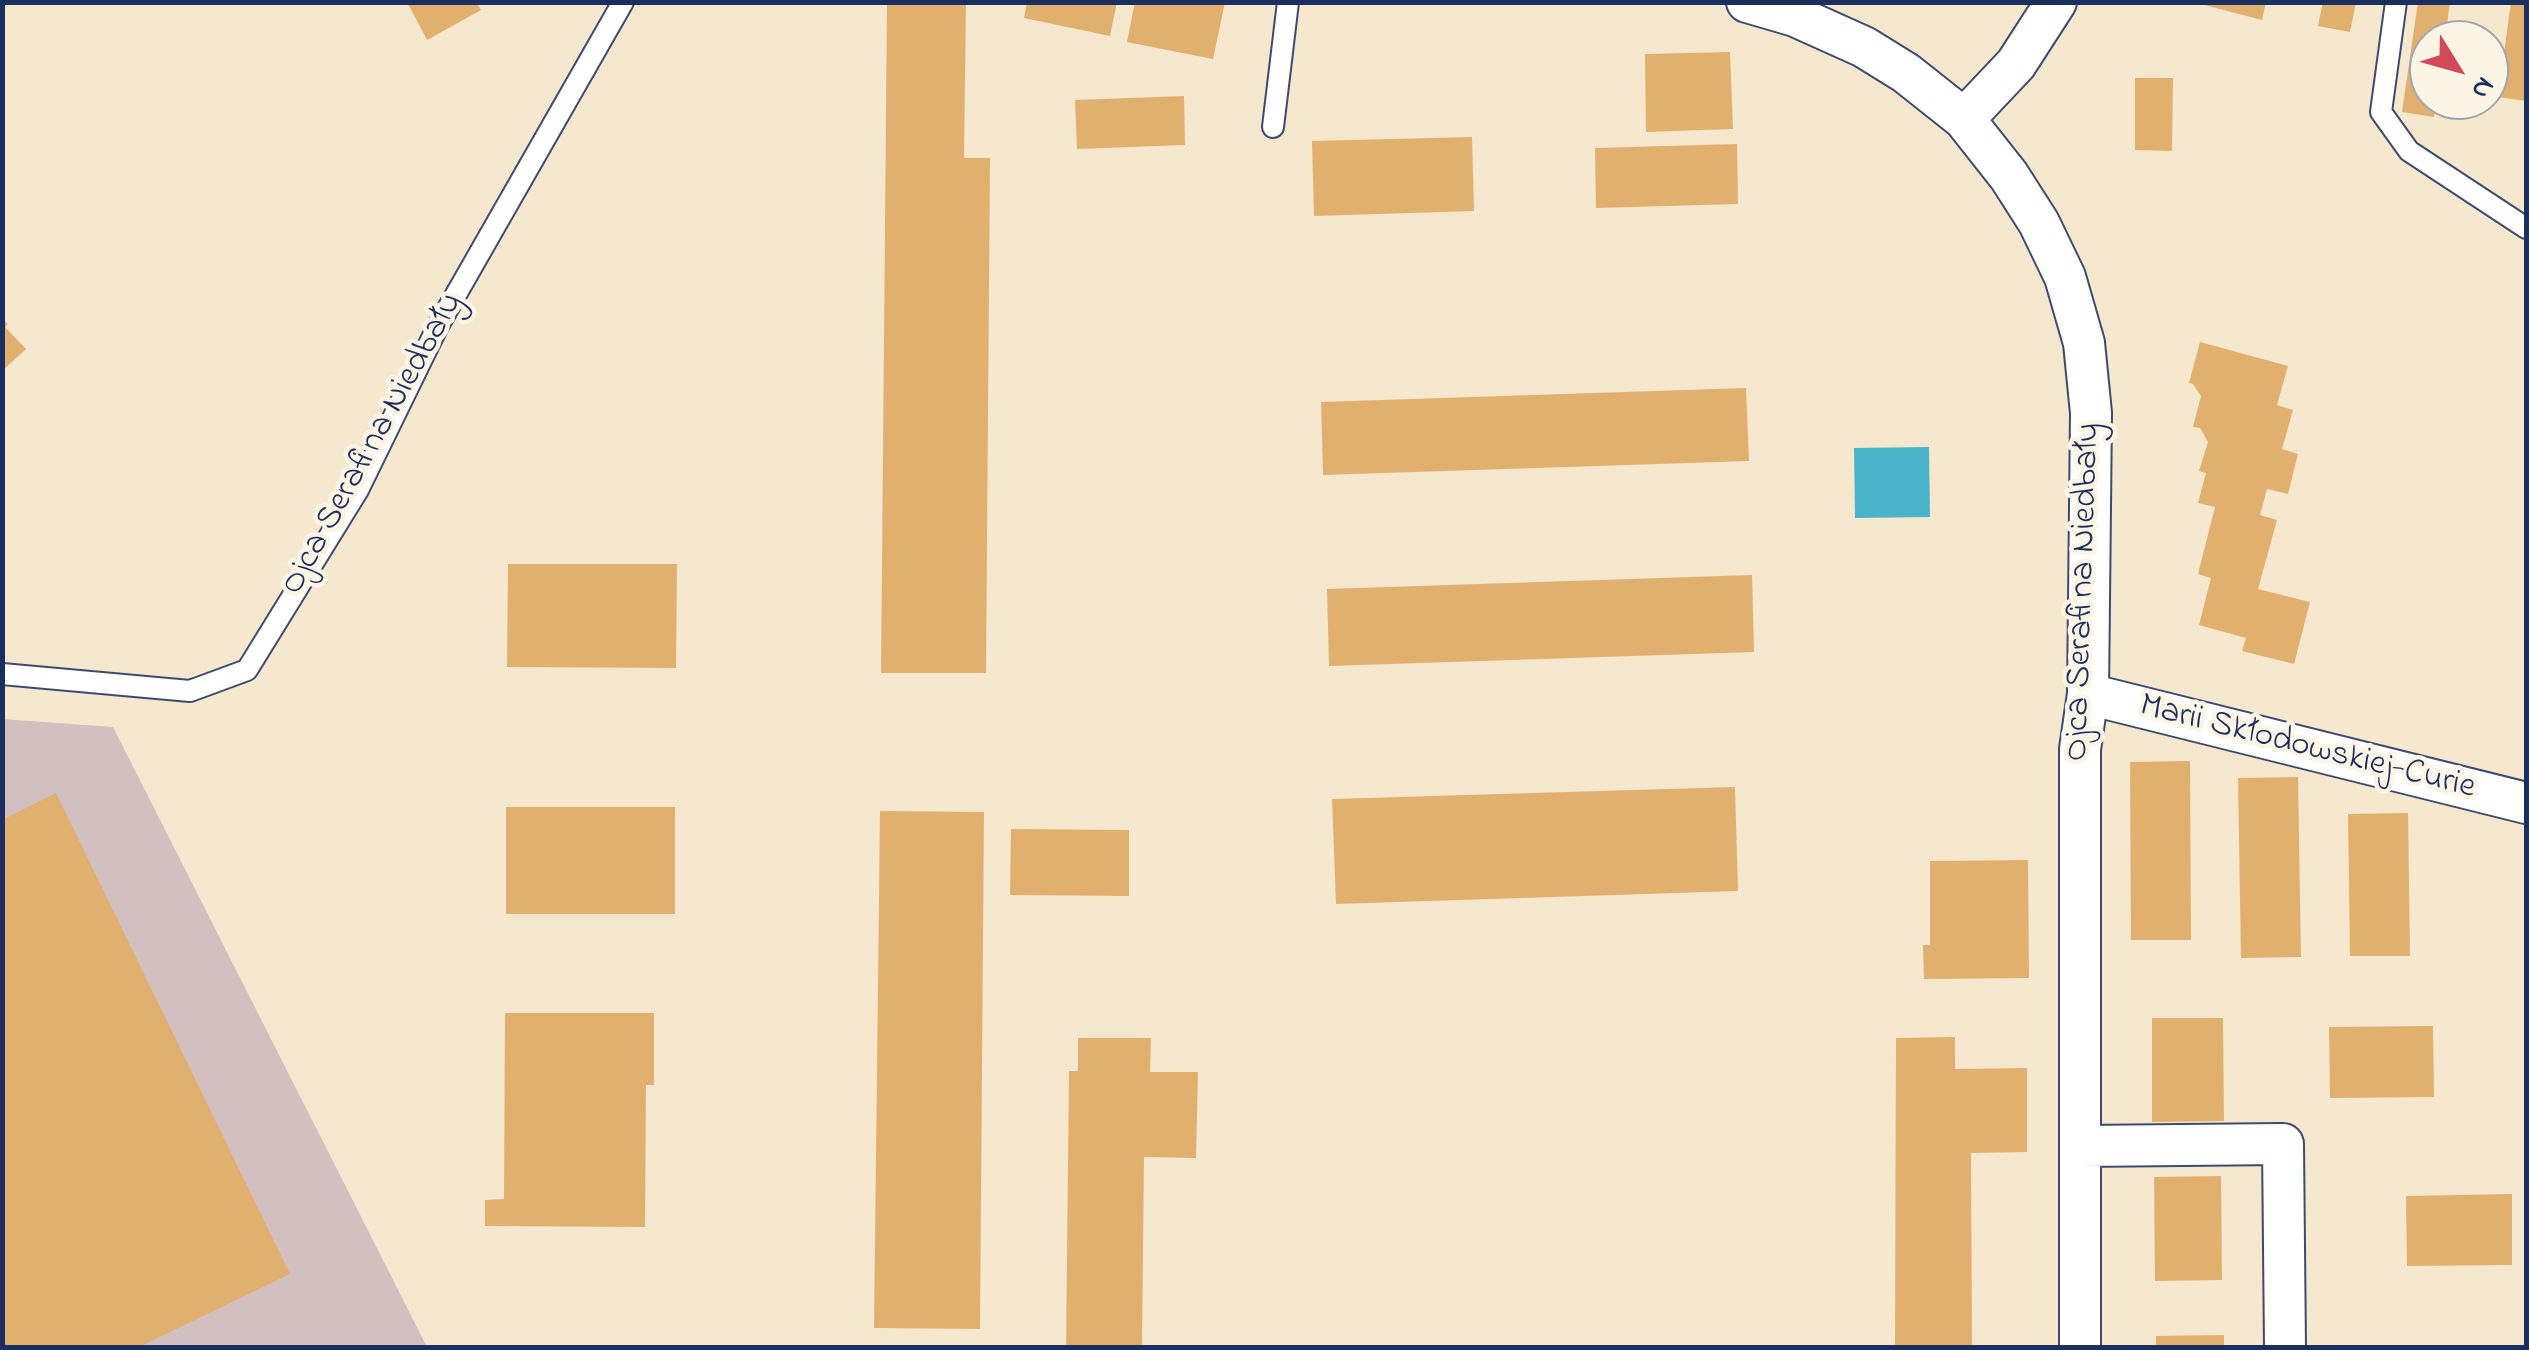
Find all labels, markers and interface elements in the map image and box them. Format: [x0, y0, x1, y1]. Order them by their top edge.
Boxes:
north arrow [2409, 20, 2509, 120]
text: N [2460, 67, 2504, 107]
street label: Ojca Serafina Niedbały [274, 287, 474, 603]
street label: Ojca Serafina Niedbały [2058, 422, 2112, 762]
street label: Marii Skłodowskiej-Curie [2135, 687, 2479, 811]

